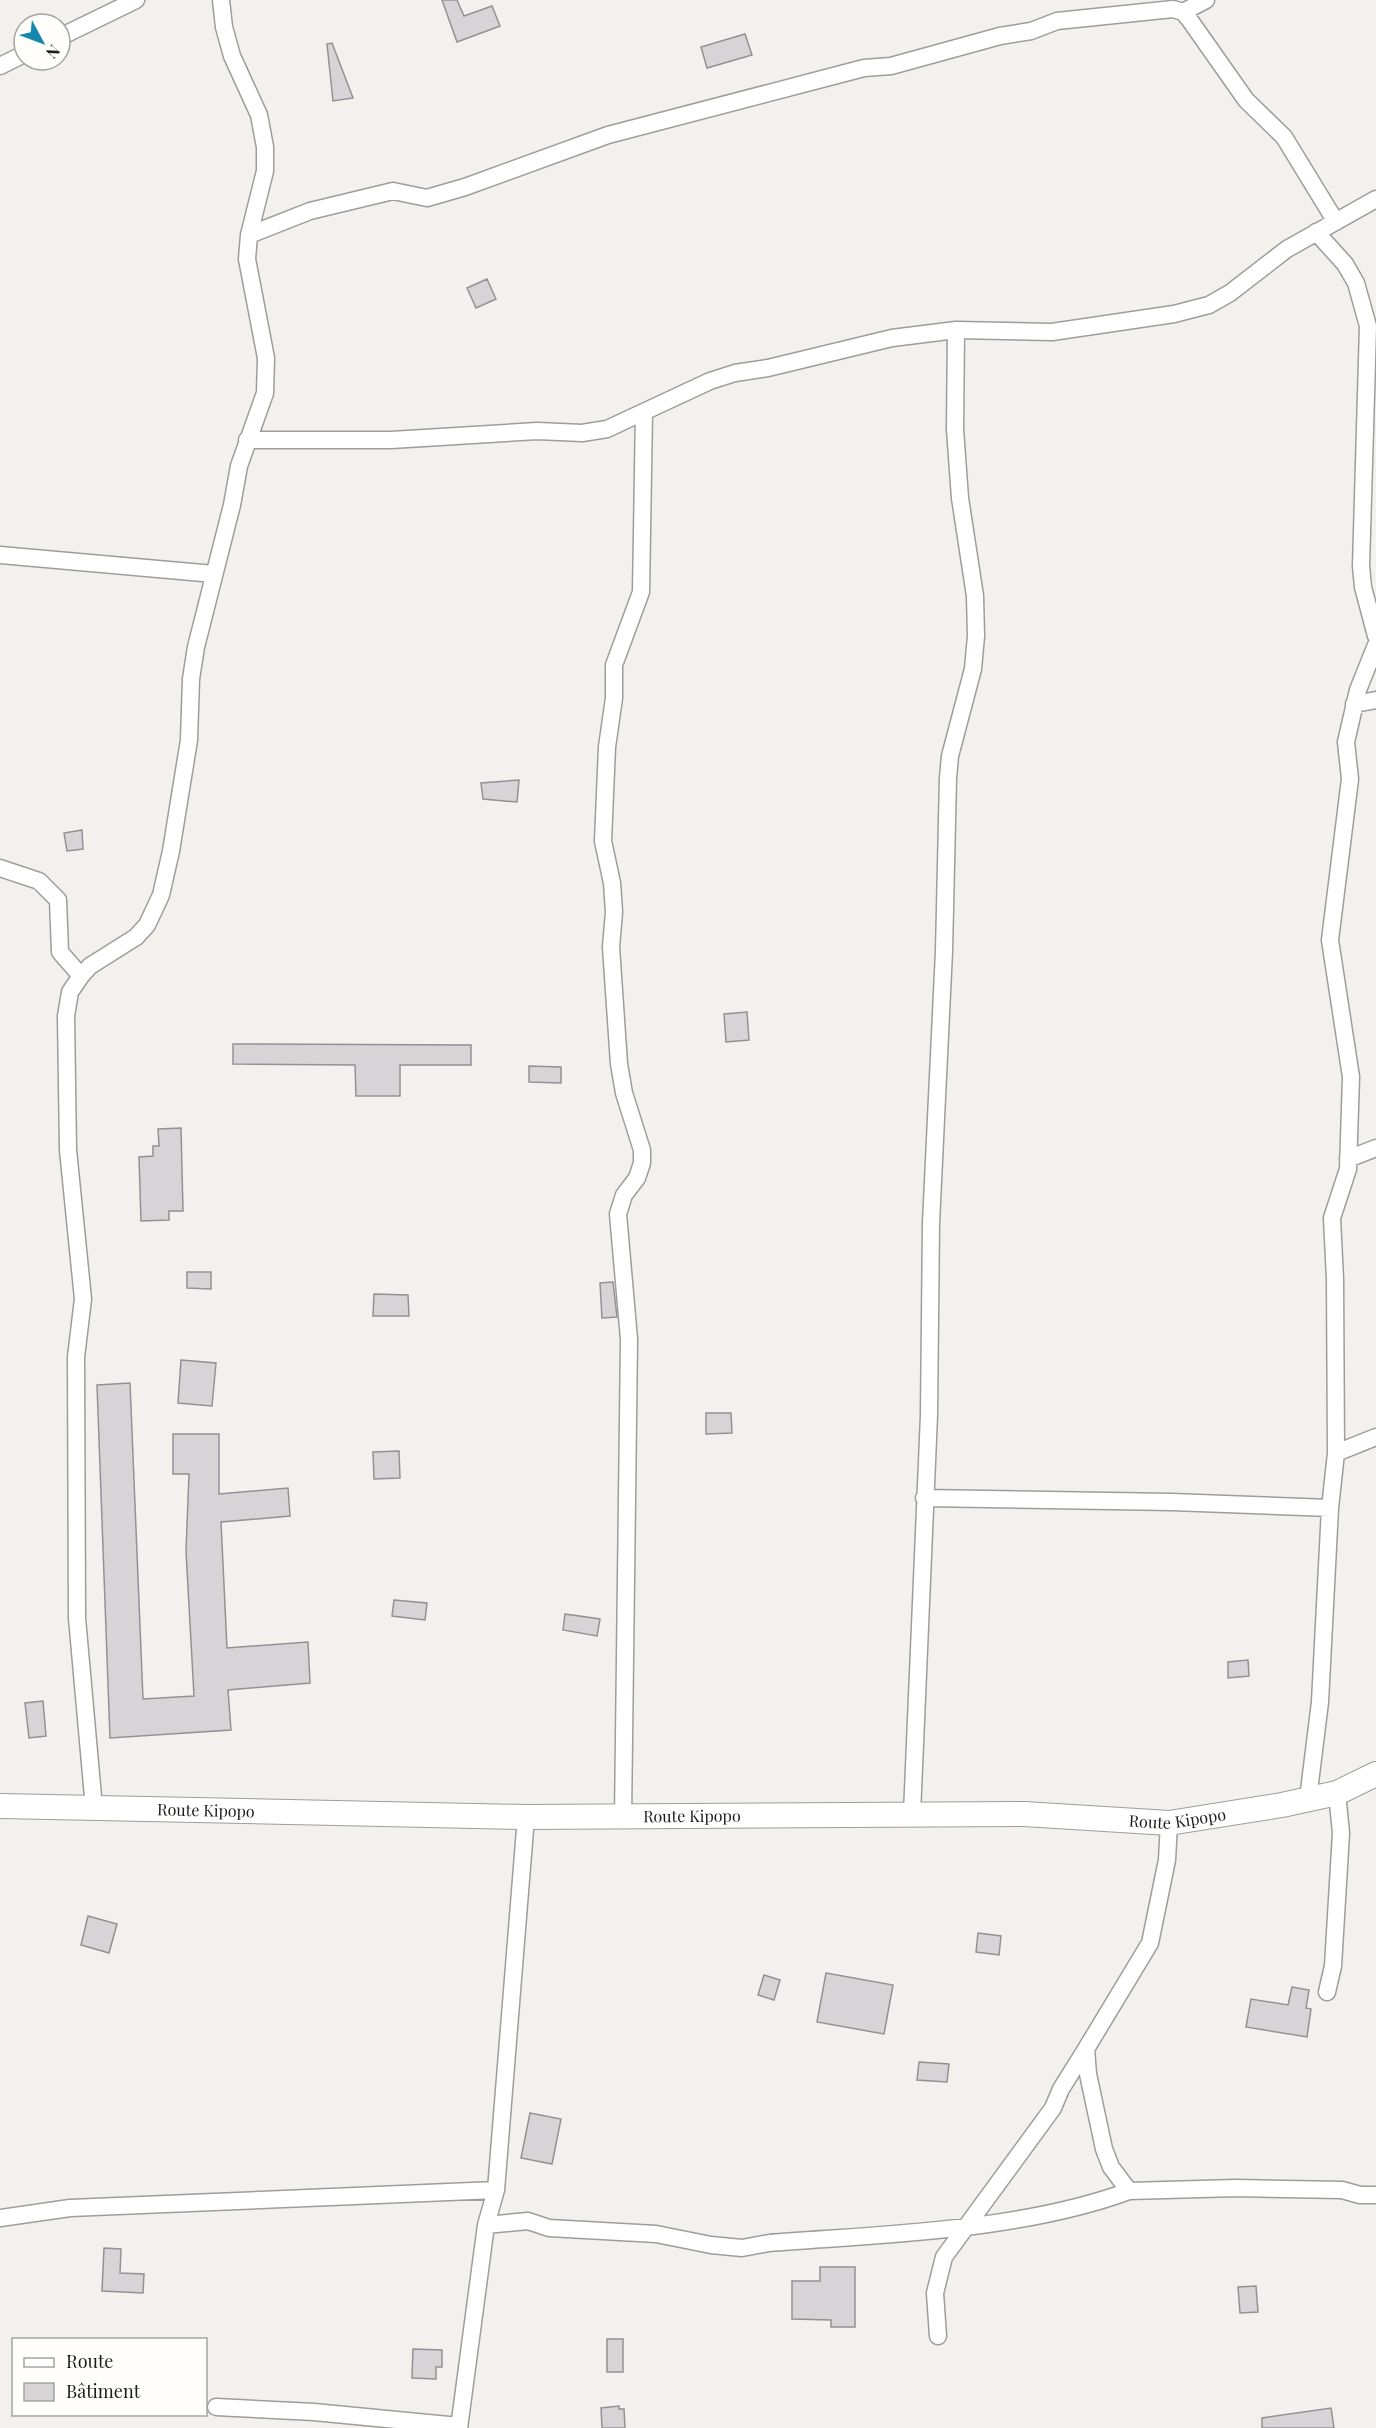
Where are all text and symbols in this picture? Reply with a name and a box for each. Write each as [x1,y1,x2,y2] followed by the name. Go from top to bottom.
[12,12,72,72] north arrow
[42,41,65,64] text: N
[157,1798,255,1821] street label: Route Kipopo
[1128,1803,1227,1833] street label: Route Kipopo
[643,1805,741,1826] street label: Route Kipopo
[12,2338,207,2416] legend
[66,2349,113,2373] text: Route
[66,2379,141,2403] text: Bâtiment

